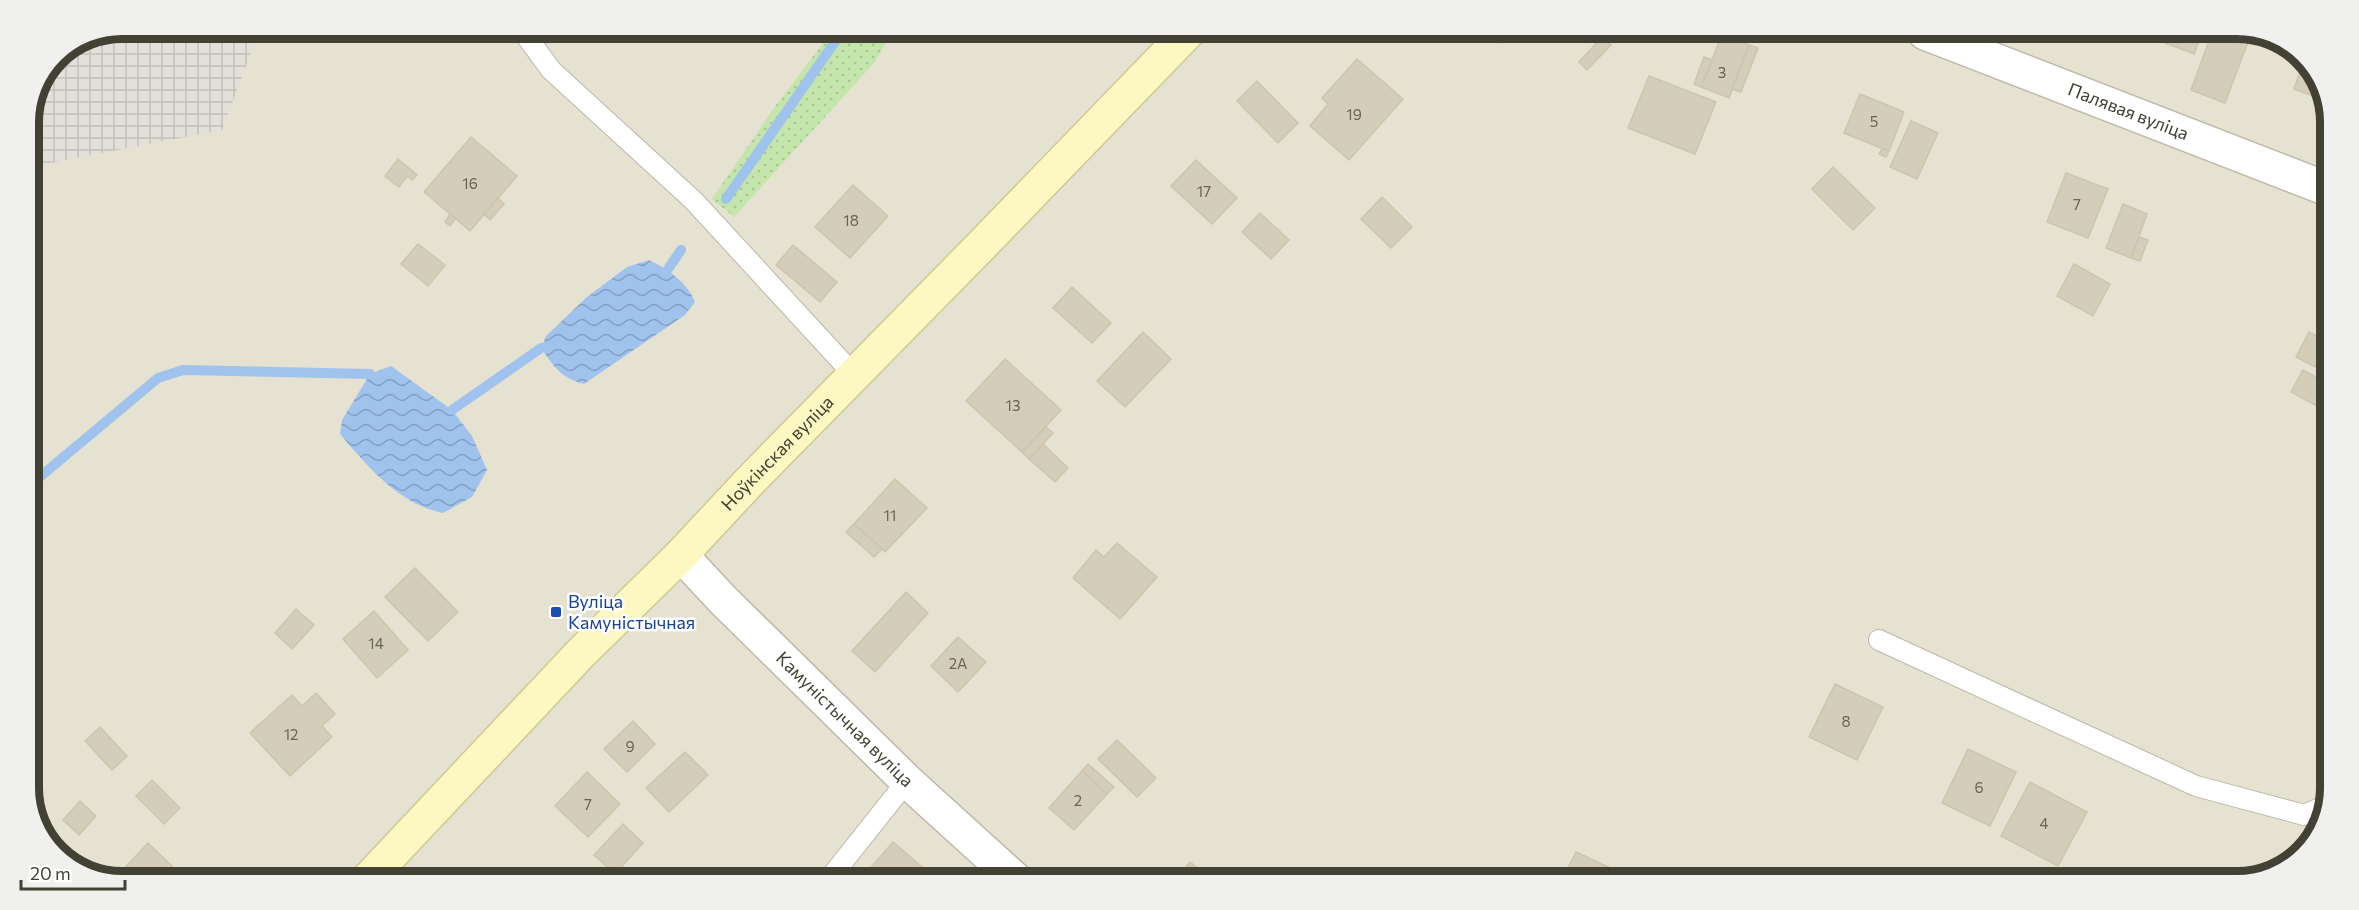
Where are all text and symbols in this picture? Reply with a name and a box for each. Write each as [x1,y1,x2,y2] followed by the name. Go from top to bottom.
[1718,63,1726,81] house number: 3
[2065,78,2192,144] street label: Палявая вуліца
[1346,105,1362,123] house number: 19
[1870,112,1878,130] house number: 5
[462,174,478,192] house number: 16
[1197,182,1211,200] house number: 17
[2073,195,2081,213] house number: 7
[843,211,859,229] house number: 18
[716,391,838,515] street label: Ноўкінская вуліца
[1006,396,1020,414] house number: 13
[884,506,896,524] house number: 11
[568,590,695,633] place label: Вуліца Камуністычная
[549,605,563,619] marker: Вуліца Камуністычная
[368,634,384,652] house number: 14
[772,646,919,791] street label: Камуністычная вуліца
[949,654,967,672] house number: 2А
[1841,712,1851,730] house number: 8
[284,725,298,743] house number: 12
[625,737,635,755] house number: 9
[1974,778,1984,796] house number: 6
[1074,791,1082,809] house number: 2
[584,795,592,813] house number: 7
[2040,814,2049,832] house number: 4
[21,853,124,891] scale bar
[30,862,71,884] text: 20 m

